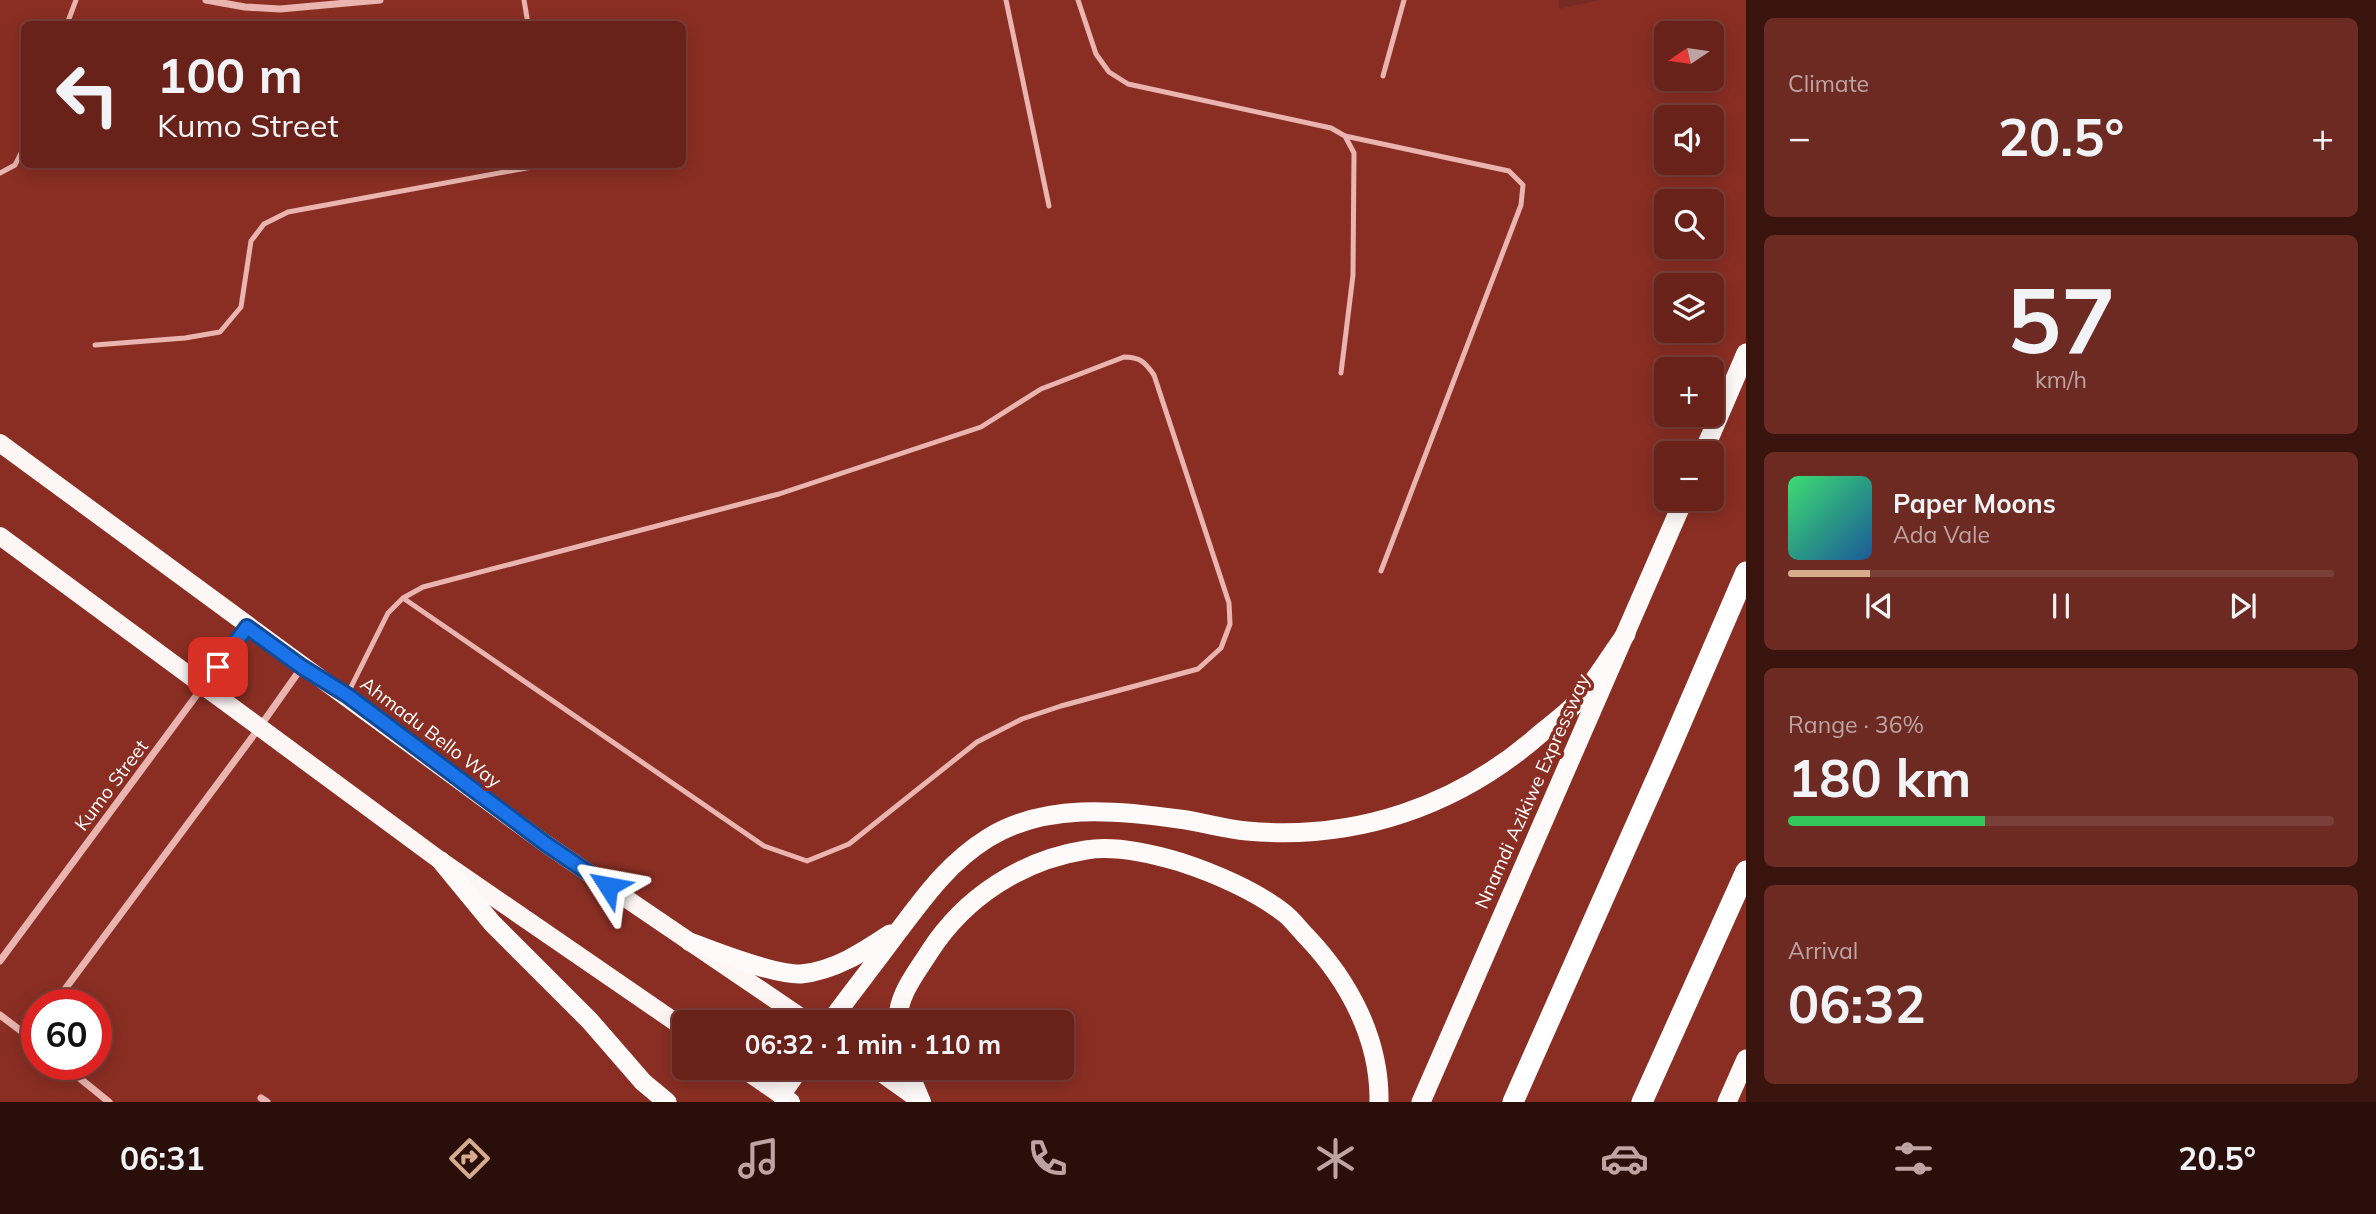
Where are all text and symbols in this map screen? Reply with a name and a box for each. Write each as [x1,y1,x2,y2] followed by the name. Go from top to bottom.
[1654,21,1724,91] north arrow
[1654,21,1724,511] map controls
[157,44,303,105] text: 100 m
[42,49,133,140] icon: left
[1788,69,1869,98] text: Climate
[1998,104,2124,169] text: 20.5°
[157,105,339,145] text: Kumo Street
[1654,105,1724,175] button: sound
[1788,113,1811,161] text: −
[2311,113,2334,161] text: +
[1654,189,1724,259] button: search
[2006,262,2116,376] text: 57
[1654,273,1724,343] button: layers
[1654,357,1724,427] button: +
[2035,365,2087,394] text: km/h
[1654,441,1724,511] button: −
[1893,487,2056,520] text: Paper Moons
[1893,520,1990,549] text: Ada Vale
[1860,587,1898,625] icon: previous
[2042,587,2080,625] icon: pause
[2224,587,2262,625] icon: next
[188,637,248,697] pin
[199,648,237,686] icon: arrive
[1469,670,1595,912] street label: Nnamdi Azikiwe Expressway
[356,671,506,793] street label: Ahmadu Bello Way
[1788,710,1924,739] text: Range · 36%
[69,734,153,835] street label: Kumo Street
[1788,745,1971,810] text: 180 km
[571,849,645,923] position arrow
[1788,936,1858,965] text: Arrival
[1788,971,1926,1036] text: 06:32
[21,989,112,1080] speed limit sign: 60
[745,1028,1001,1061] text: 06:32 · 1 min · 110 m
[445,1134,494,1183] icon: directions
[734,1134,783,1183] icon: music
[1023,1134,1072,1183] icon: phone
[1311,1134,1360,1183] icon: climate
[1600,1134,1649,1183] icon: car
[1889,1134,1938,1183] icon: filters
[120,1138,205,1178] text: 06:31
[2178,1138,2256,1178] text: 20.5°

